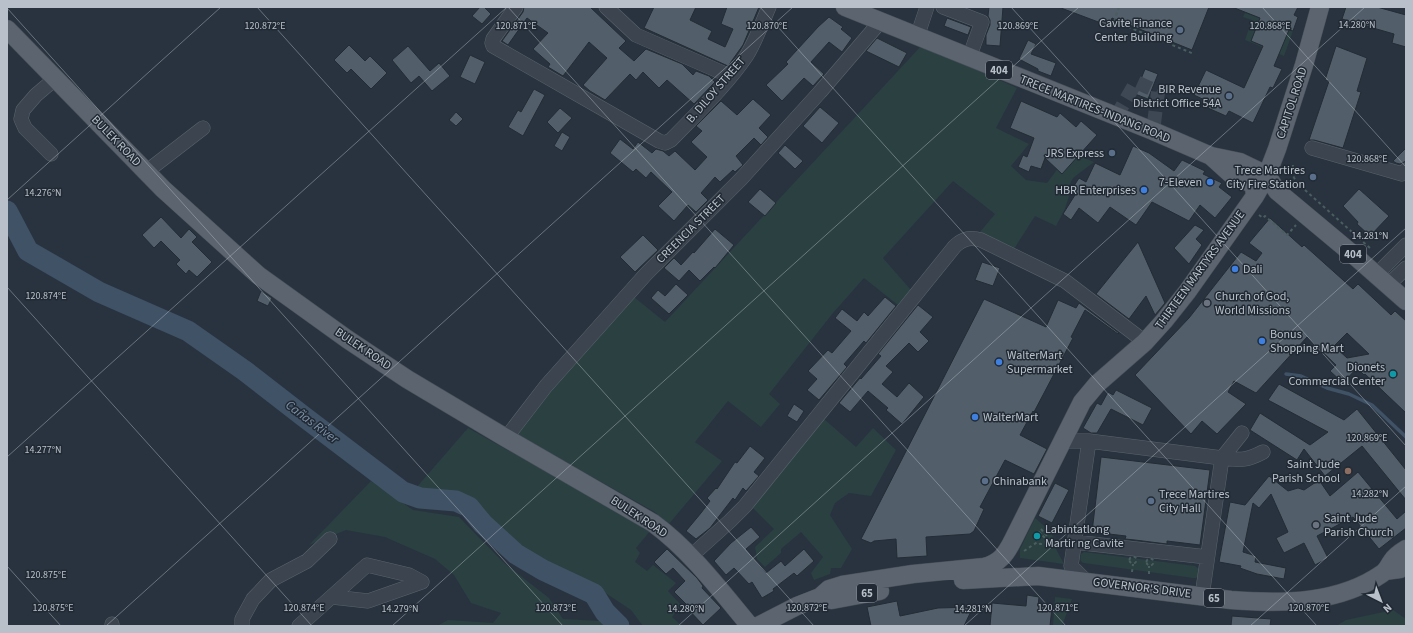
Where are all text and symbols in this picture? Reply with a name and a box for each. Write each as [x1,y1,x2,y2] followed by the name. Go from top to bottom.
[1094,15,1172,46] place label: Cavite Finance Center Building
[1338,18,1376,32] text: 14.280°N
[245,19,285,33] text: 120.872°E
[496,19,536,33] text: 120.871°E
[747,19,787,33] text: 120.870°E
[998,19,1038,33] text: 120.869°E
[1250,19,1290,33] text: 120.868°E
[1175,25,1185,35] marker: Cavite Finance Center Building
[682,53,750,127] street label: B. DILOY STREET
[986,61,1012,79] road number: 404
[1272,65,1312,141] street label: CAPITOL ROAD
[1017,71,1173,147] street label: TRECE MARTIRES-INDANG ROAD
[1133,81,1221,112] place label: BIR Revenue District Office 54A
[1224,91,1234,101] marker: BIR Revenue District Office 54A
[87,112,145,170] street label: BULEK ROAD
[1045,145,1104,162] place label: JRS Express
[1107,148,1117,158] marker: JRS Express
[1347,152,1387,166] text: 120.868°E
[1226,162,1305,193] place label: Trece Martires City Fire Station
[1308,172,1318,182] marker: Trece Martires City Fire Station
[1159,174,1202,191] place label: 7-Eleven
[1205,177,1215,187] marker: 7-Eleven
[1055,182,1136,199] place label: HBR Enterprises
[1139,185,1149,195] marker: HBR Enterprises
[24,186,62,200] text: 14.276°N
[653,190,730,267] street label: CREENCIA STREET
[1151,207,1249,333] street label: THIRTEEN MARTYRS AVENUE
[1351,229,1389,243] text: 14.281°N
[1340,245,1366,263] road number: 404
[1243,261,1262,278] place label: Dali
[1230,264,1240,274] marker: Dali
[1215,288,1290,319] place label: Church of God, World Missions
[26,289,66,303] text: 120.874°E
[1202,298,1212,308] marker: Church of God, World Missions
[331,324,395,374] street label: BULEK ROAD
[1270,326,1344,357] place label: Bonus Shopping Mart
[1257,336,1267,346] marker: Bonus Shopping Mart
[1007,347,1072,378] place label: WalterMart Supermarket
[994,357,1004,367] marker: WalterMart Supermarket
[1288,359,1386,390] place label: Dionets Commercial Center
[1388,369,1398,379] marker: Dionets Commercial Center
[282,396,343,448] water label: Cañas River
[983,409,1038,426] place label: WalterMart
[970,412,980,422] marker: WalterMart
[1347,431,1387,445] text: 120.869°E
[24,443,62,457] text: 14.277°N
[1272,456,1340,487] place label: Saint Jude Parish School
[1343,466,1353,476] marker: Saint Jude Parish School
[993,473,1047,490] place label: Chinabank
[980,476,990,486] marker: Chinabank
[1159,486,1229,517] place label: Trece Martires City Hall
[1351,487,1389,501] text: 14.282°N
[607,492,671,542] street label: BULEK ROAD
[1146,496,1156,506] marker: Trece Martires City Hall
[1324,510,1393,541] place label: Saint Jude Parish Church
[1311,520,1321,530] marker: Saint Jude Parish Church
[1045,521,1124,552] place label: Labintatlong Martir ng Cavite
[1032,531,1042,541] marker: Labintatlong Martir ng Cavite
[26,568,66,582] text: 120.875°E
[1092,574,1192,602] street label: GOVERNOR'S DRIVE
[1361,581,1401,621] north arrow
[857,584,877,602] road number: 65
[1204,589,1224,607] road number: 65
[1380,600,1395,616] text: N
[33,601,73,615] text: 120.875°E
[284,601,324,615] text: 120.874°E
[536,601,576,615] text: 120.873°E
[787,601,827,615] text: 120.872°E
[1038,601,1078,615] text: 120.871°E
[1289,601,1329,615] text: 120.870°E
[381,602,419,616] text: 14.279°N
[667,602,705,616] text: 14.280°N
[954,602,992,616] text: 14.281°N

